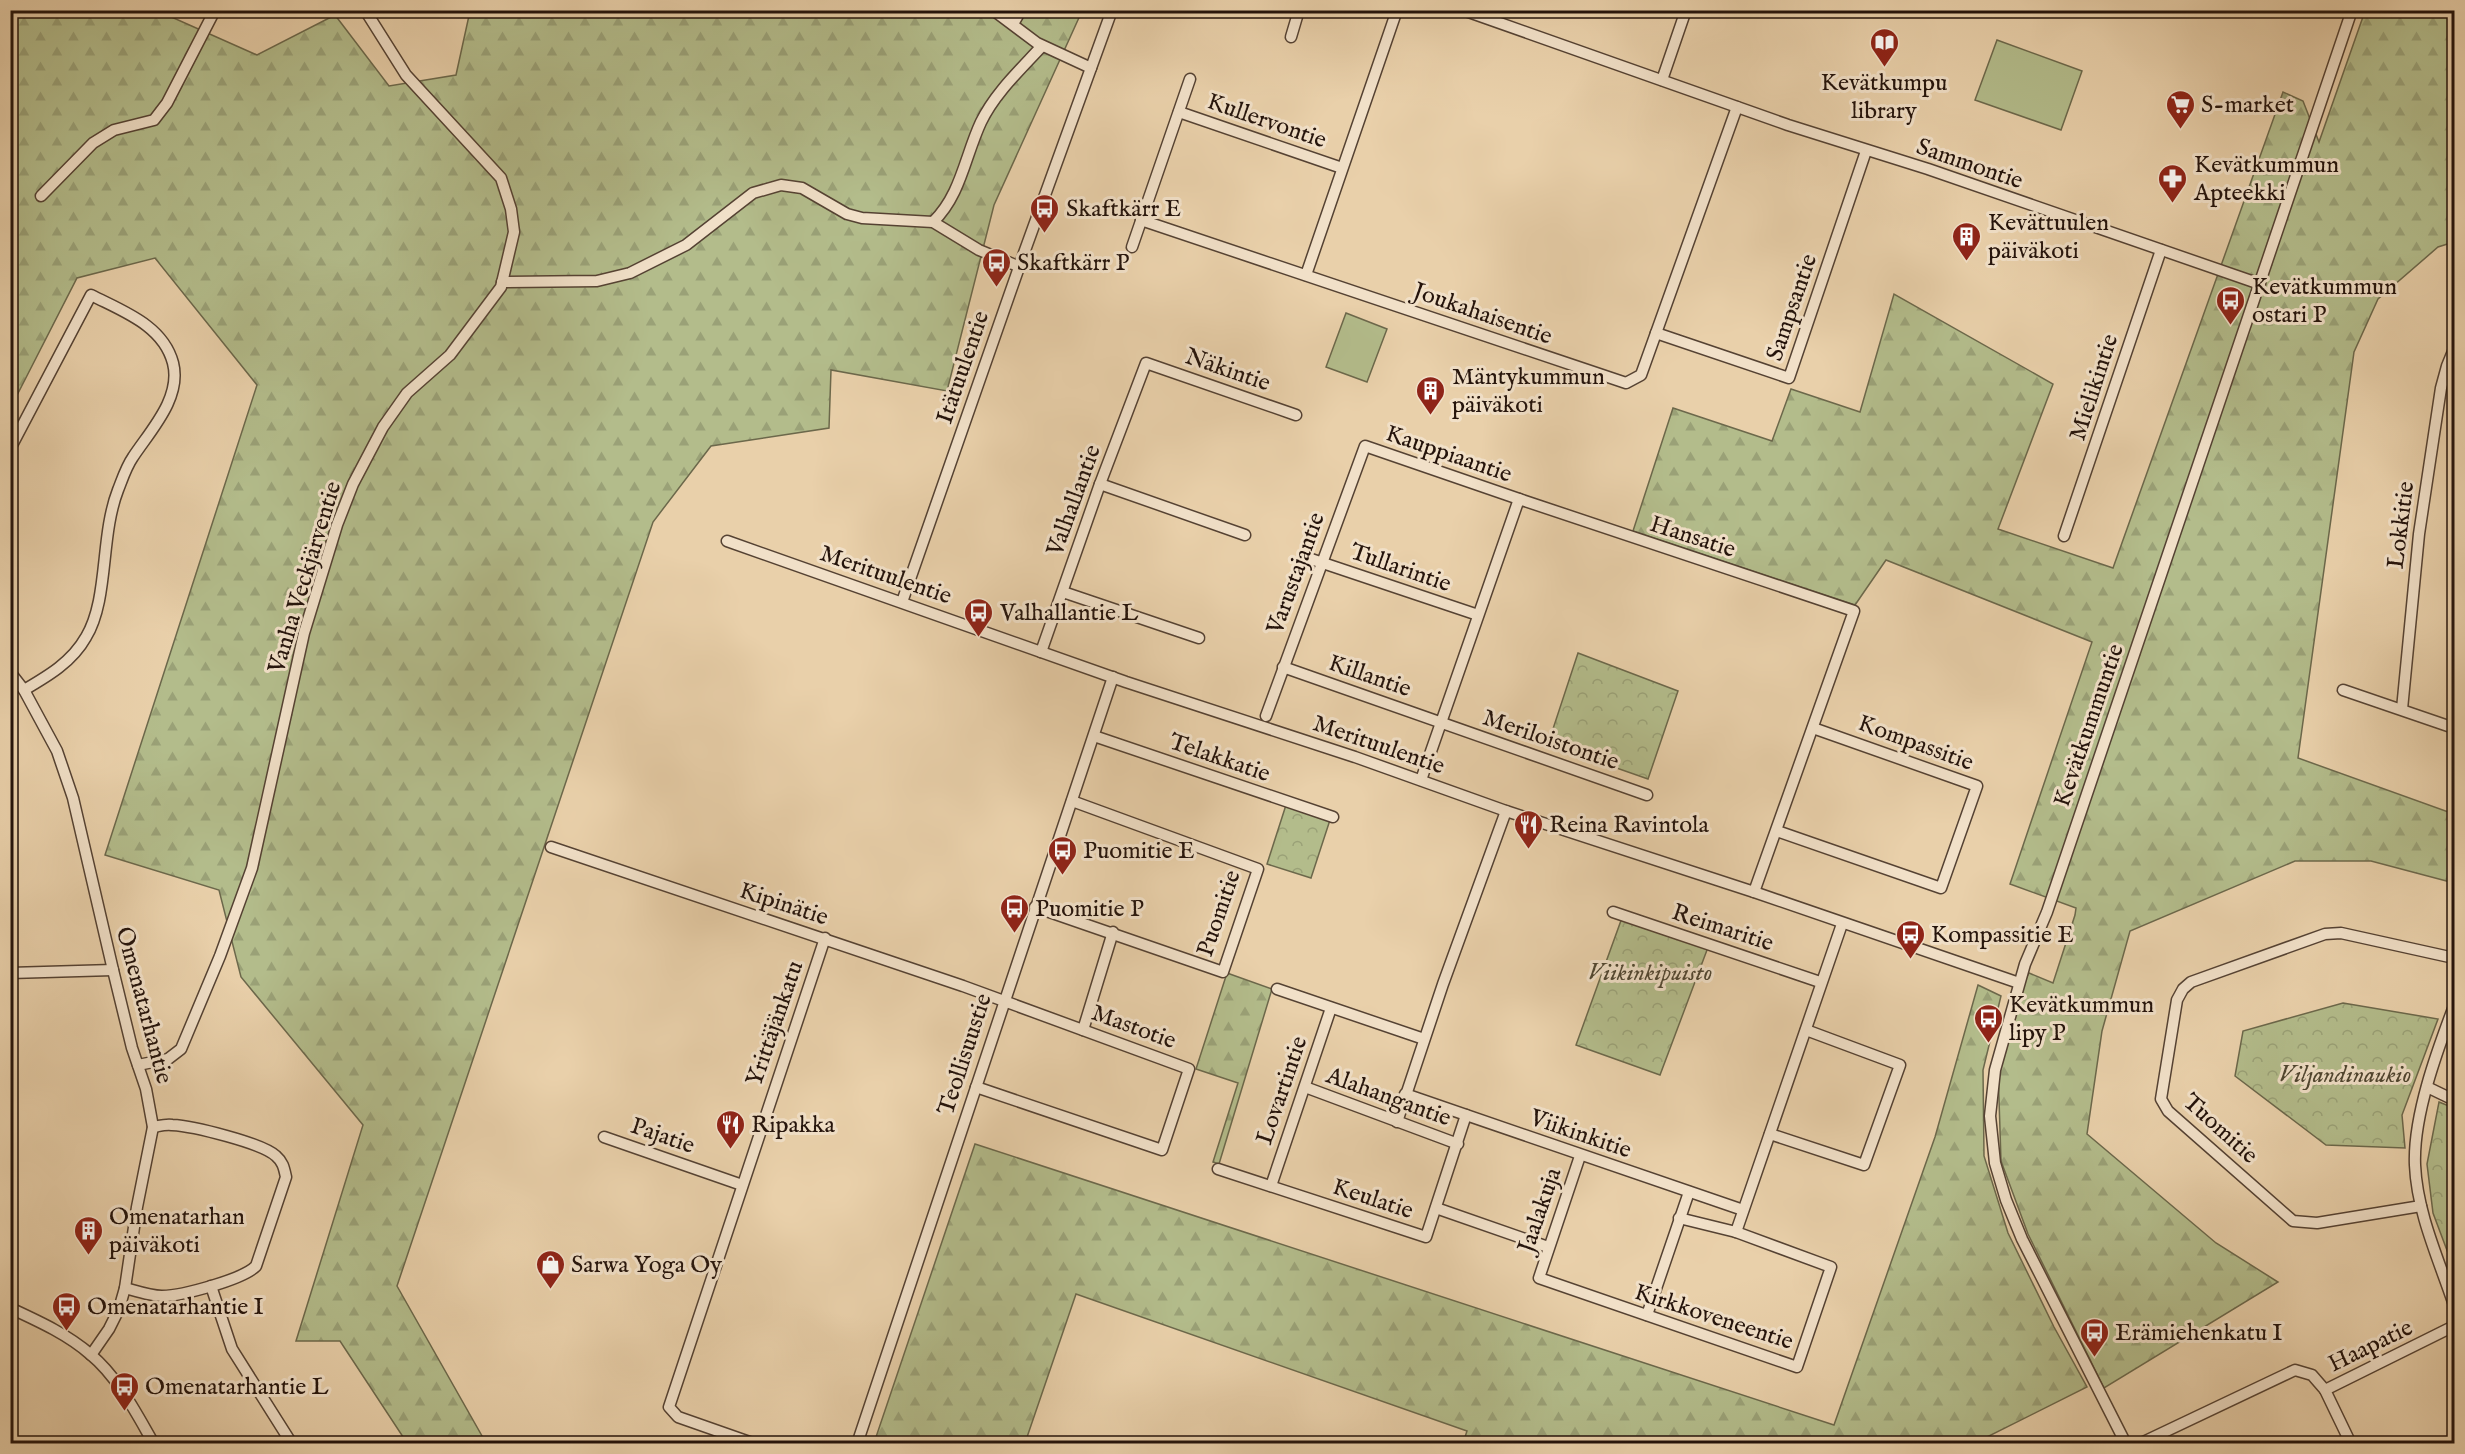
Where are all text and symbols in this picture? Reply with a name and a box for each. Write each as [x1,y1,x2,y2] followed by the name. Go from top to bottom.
[1868,26,1900,68] library icon: Kevätkumpu library
[1821,68,1947,127] place label: Kevätkumpu library
[1203,87,1330,156] street label: Kullervontie
[2164,88,2196,130] supermarket icon: S-market
[2201,90,2294,121] place label: S-market
[1912,132,2027,197] street label: Sammontie
[2193,150,2339,209] place label: Kevätkummun Apteekki
[2157,162,2189,204] pharmacy icon: Kevätkummun Apteekki
[1029,192,1061,234] bus stop icon: Skaftkärr E
[1066,194,1181,225] place label: Skaftkärr E
[1988,208,2109,267] place label: Kevättuulen päiväkoti
[1951,220,1983,262] building icon: Kevättuulen päiväkoti
[980,246,1012,288] bus stop icon: Skaftkärr P
[1017,248,1130,279] place label: Skaftkärr P
[1760,250,1825,365] street label: Sampsantie
[2252,272,2397,331] place label: Kevätkummun ostari P
[1406,275,1556,353] street label: Joukahaisentie
[2215,284,2247,326] bus stop icon: Kevätkummun ostari P
[930,307,997,428] street label: Itätuulentie
[2063,330,2126,445] street label: Mielikintie
[1181,341,1274,399] street label: Näkintie
[1452,362,1605,421] place label: Mäntykummun päiväkoti
[1415,374,1447,416] building icon: Mäntykummun päiväkoti
[1381,418,1516,490] street label: Kauppiaantie
[1040,441,1109,561] street label: Valhallantie
[261,478,349,678] street label: Vanha Veckjärventie
[2381,480,2422,571] street label: Lokkitie
[1260,508,1333,640] street label: Varustajantie
[1646,509,1739,566] street label: Hansatie
[1346,537,1455,600] street label: Tullarintie
[815,538,956,612] street label: Merituulentie
[963,596,995,638] bus stop icon: Valhallantie L
[999,598,1139,629] place label: Valhallantie L
[2047,640,2132,811] street label: Kevätkummuntie
[1324,648,1415,705] street label: Killantie
[1478,703,1623,778] street label: Meriloistontie
[1308,708,1449,782] street label: Merituulentie
[1853,708,1978,779] street label: Kompassitie
[1165,727,1274,790] street label: Telakkatie
[1512,808,1544,850] restaurant icon: Reina Ravintola
[1549,810,1710,841] place label: Reina Ravintola
[1046,834,1078,876] bus stop icon: Puomitie E
[1083,836,1195,867] place label: Puomitie E
[1190,866,1249,961] street label: Puomitie
[735,876,832,933] street label: Kipinätie
[998,892,1030,934] bus stop icon: Puomitie P
[1035,894,1144,925] place label: Puomitie P
[1668,897,1777,959] street label: Reimaritie
[1894,918,1926,960] bus stop icon: Kompassitie E
[1931,920,2074,951] place label: Kompassitie E
[108,923,179,1087] street label: Omenatarhantie
[740,957,811,1090] street label: Yrittäjänkatu
[1588,958,1712,989] park label: Viikinkipuisto
[931,990,1000,1119] street label: Teollisuustie
[2009,990,2154,1049] place label: Kevätkummun lipy P
[1087,998,1180,1057] street label: Mastotie
[1972,1002,2004,1044] bus stop icon: Kevätkummun lipy P
[1249,1032,1315,1149] street label: Lovartintie
[1321,1060,1455,1134] street label: Alahangantie
[2279,1060,2411,1091] park label: Viljandinaukio
[2176,1087,2264,1171] street label: Tuomitie
[1525,1102,1635,1166] street label: Viikinkitie
[714,1108,746,1150] restaurant icon: Ripakka
[751,1110,836,1141] place label: Ripakka
[626,1111,699,1162] street label: Pajatie
[1510,1163,1570,1260] street label: Jaalakuja
[1328,1172,1417,1227] street label: Keulatie
[109,1202,245,1261] place label: Omenatarhan päiväkoti
[72,1214,104,1256] building icon: Omenatarhan päiväkoti
[534,1248,566,1290] shop icon: Sarwa Yoga Oy
[571,1250,722,1281] place label: Sarwa Yoga Oy
[1630,1277,1797,1358] street label: Kirkkoveneentie
[50,1290,82,1332] bus stop icon: Omenatarhantie I
[87,1292,264,1323] place label: Omenatarhantie I
[2323,1313,2418,1380] street label: Haapatie
[2078,1316,2110,1358] bus stop icon: Erämiehenkatu I
[2115,1318,2283,1349] place label: Erämiehenkatu I
[108,1370,140,1412] bus stop icon: Omenatarhantie L
[145,1372,330,1403] place label: Omenatarhantie L

